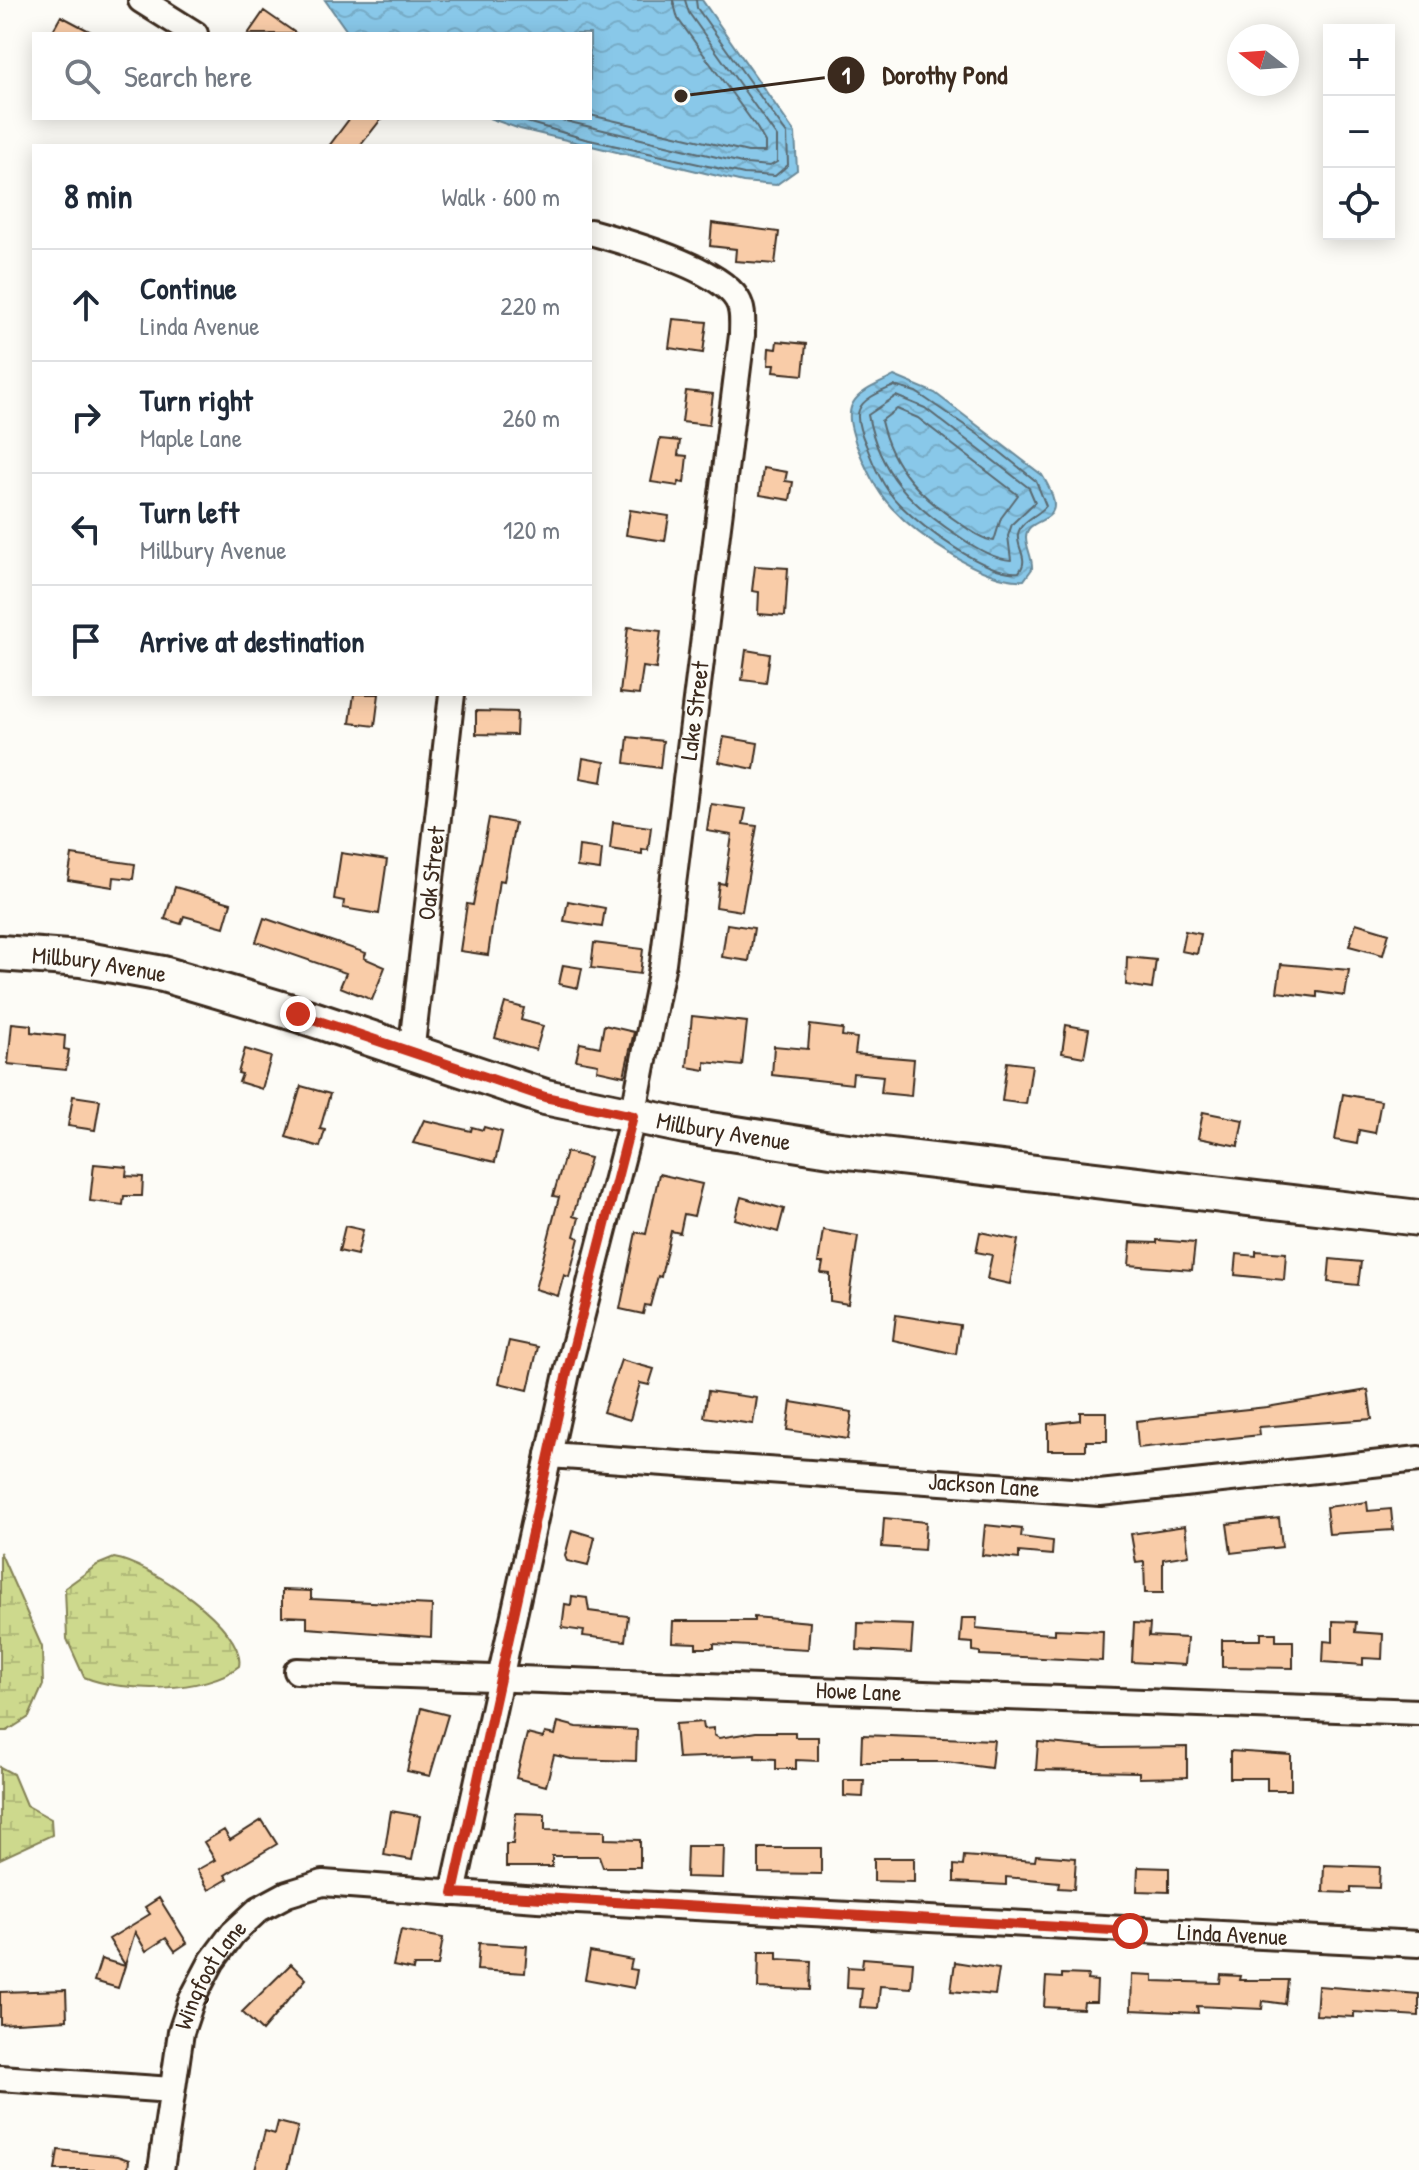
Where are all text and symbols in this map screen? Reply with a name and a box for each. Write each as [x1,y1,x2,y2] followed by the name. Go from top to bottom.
[1227,24,1299,96] north arrow
[1323,24,1395,240] map controls
[1323,24,1395,96] button: +
[32,32,592,120] search box
[826,50,1024,100] callout: Dorothy Pond
[60,54,104,98] icon: search
[124,56,252,96] text: Search here
[882,57,1008,93] text: Dorothy Pond
[842,59,851,91] text: 1
[1323,96,1395,168] button: −
[1323,168,1395,240] button: locate
[64,173,133,219] text: 8 min
[442,179,560,214] text: Walk · 600 m
[140,268,237,308] text: Continue
[64,283,108,327] icon: ahead
[500,288,560,323] text: 220 m
[140,308,260,343] text: Linda Avenue
[140,380,253,420] text: Turn right
[64,395,108,439] icon: right
[502,400,560,435] text: 260 m
[140,420,242,455] text: Maple Lane
[140,492,239,532] text: Turn left
[64,507,108,551] icon: left
[503,512,560,547] text: 120 m
[140,532,287,567] text: Millbury Avenue
[64,619,108,663] icon: arrive
[140,621,365,661] text: Arrive at destination
[672,658,716,762] street label: Lake Street
[409,824,452,922] street label: Oak Street
[31,938,170,989] street label: Millbury Avenue
[280,996,316,1032] route end
[654,1104,794,1157] street label: Millbury Avenue
[927,1464,1041,1504] street label: Jackson Lane
[815,1673,903,1708] street label: Howe Lane
[166,1911,253,2034] street label: Wingfoot Lane
[1112,1913,1148,1949] route start
[1177,1915,1289,1952] street label: Linda Avenue

